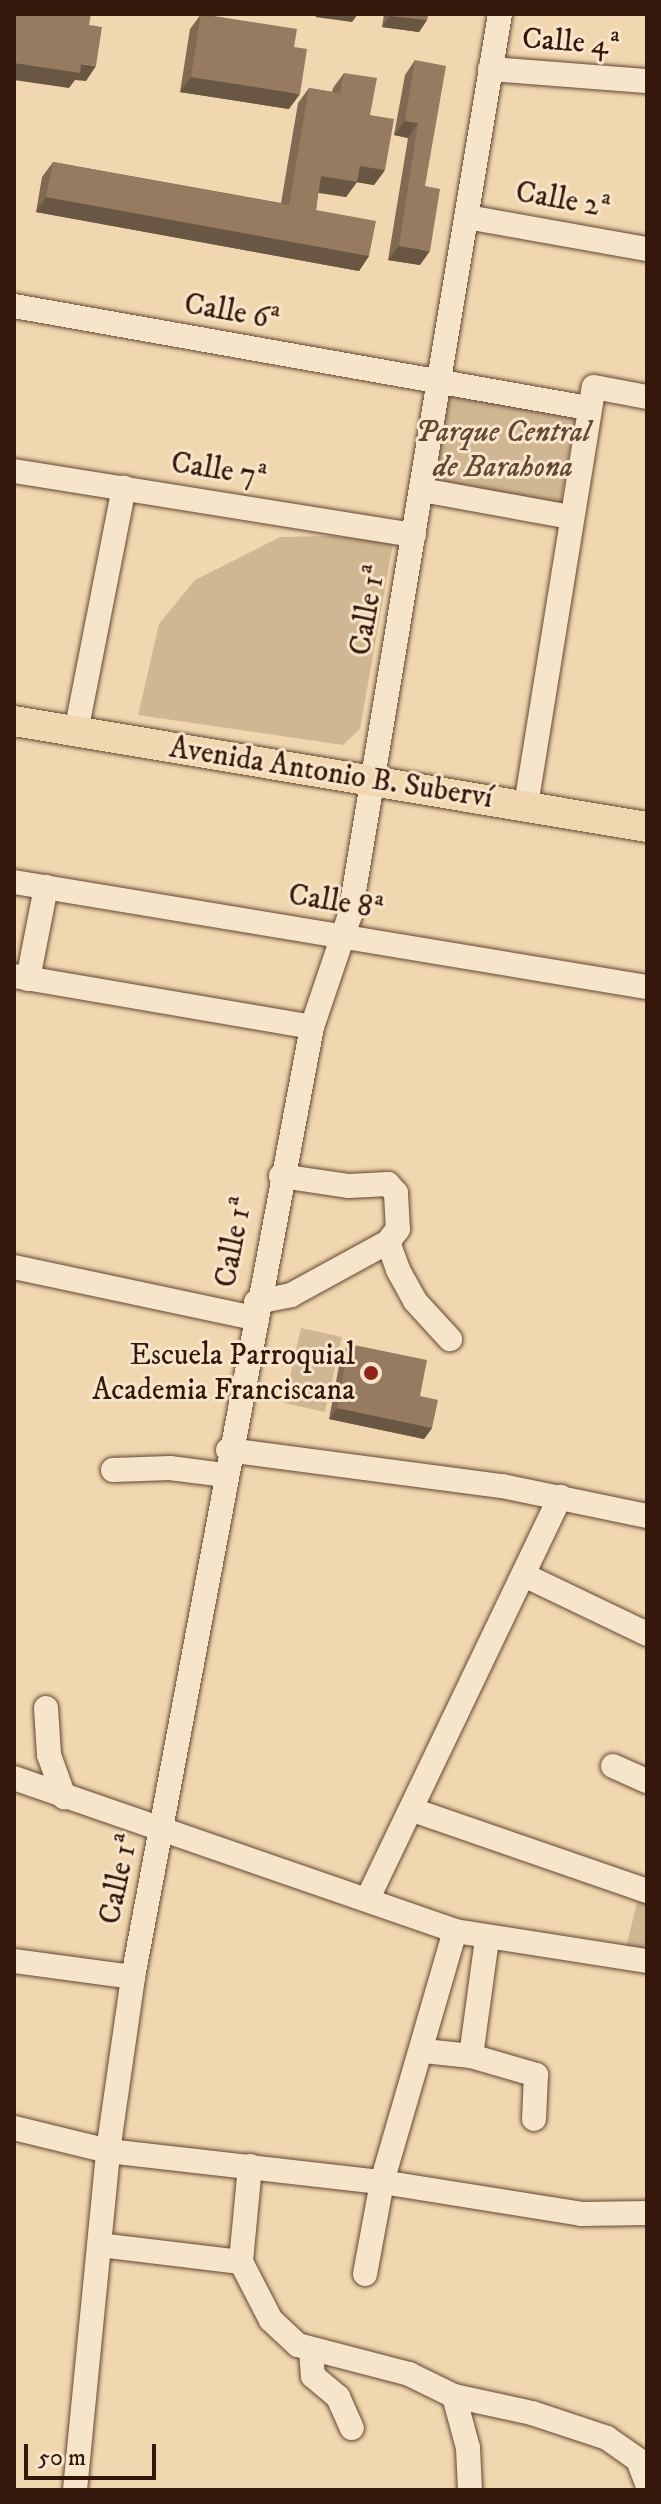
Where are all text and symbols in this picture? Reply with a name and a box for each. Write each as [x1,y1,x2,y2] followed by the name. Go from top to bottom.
[521,22,621,64] street label: Calle 4ª
[513,175,613,227] street label: Calle 2ª
[181,287,283,339] street label: Calle 6ª
[415,415,591,486] park label: Parque Central de Barahona
[168,446,270,496] street label: Calle 7ª
[343,562,395,658] street label: Calle 1ª
[167,731,495,817] street label: Avenida Antonio B. Suberví
[286,878,386,928] street label: Calle 8ª
[209,1193,261,1291] street label: Calle 1ª
[92,1338,355,1408] place label: Escuela Parroquial Academia Franciscana
[362,1364,380,1382] marker: Escuela Parroquial Academia Franciscana
[93,1830,147,1928] street label: Calle 1ª
[28,2428,160,2478] scale bar
[38,2443,86,2473] text: 50 m

